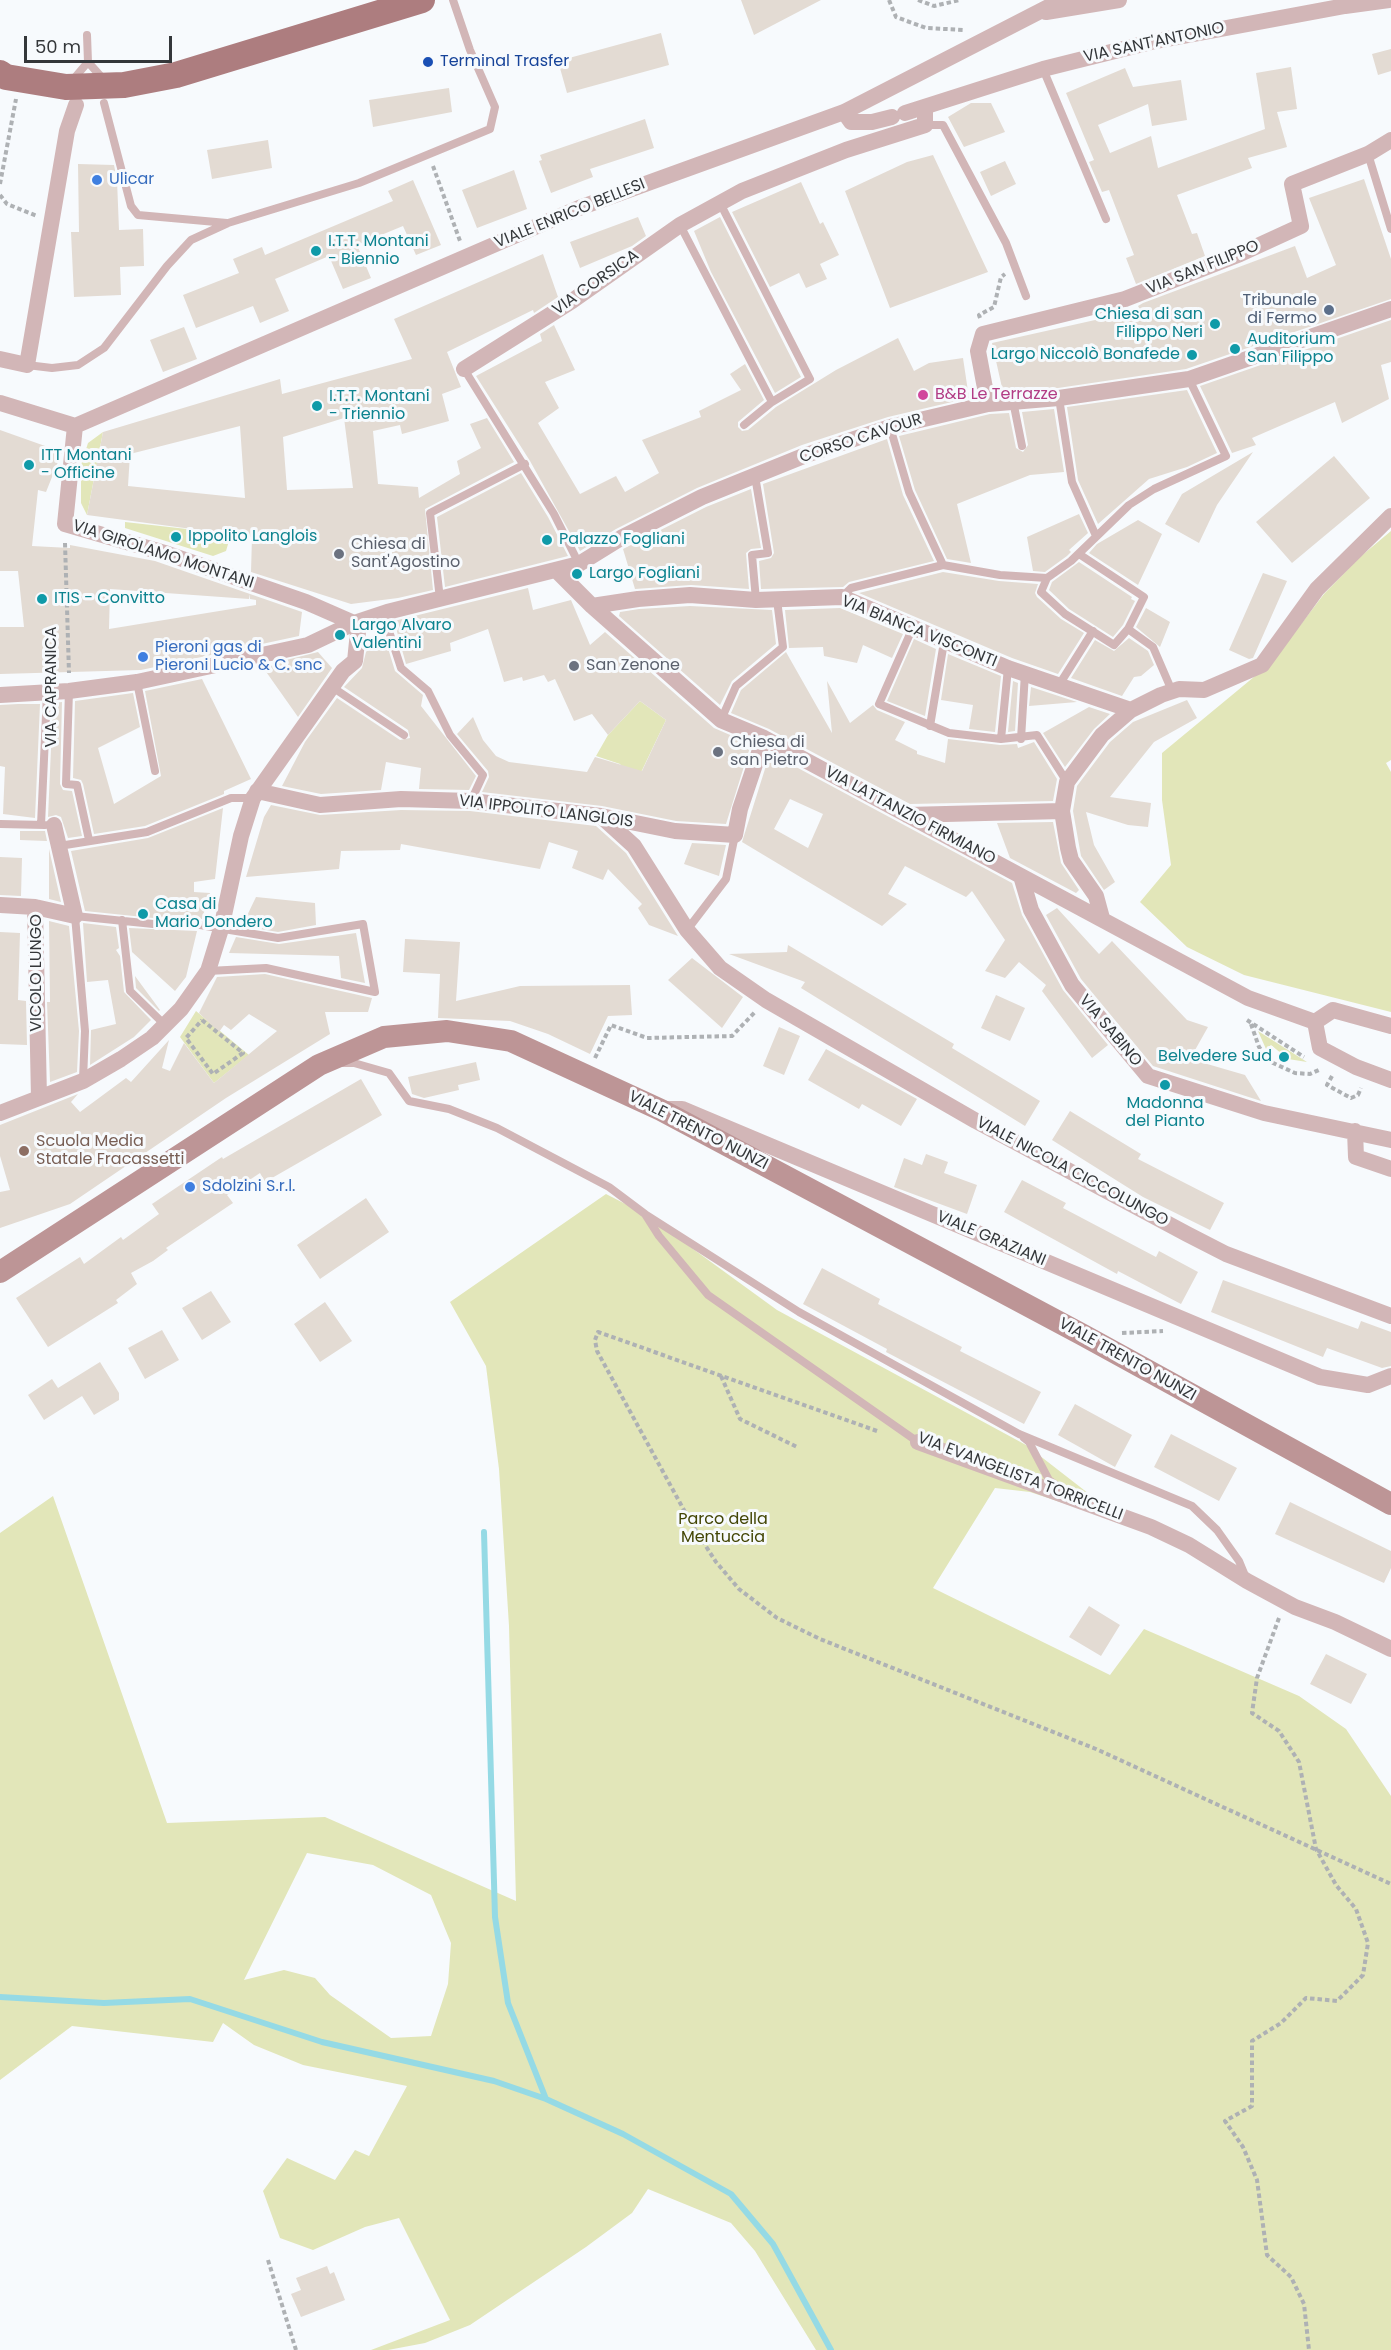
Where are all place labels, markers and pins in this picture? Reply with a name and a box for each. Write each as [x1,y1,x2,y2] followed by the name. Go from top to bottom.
[440,52,569,72] place label: Terminal Trasfer
[421,55,435,69] marker: Terminal Trasfer
[109,170,154,190] place label: Ulicar
[90,173,104,187] marker: Ulicar
[328,232,429,270] place label: I.T.T. Montani - Biennio
[309,244,323,258] marker: I.T.T. Montani - Biennio
[1242,291,1317,329] place label: Tribunale di Fermo
[1322,303,1336,317] marker: Tribunale di Fermo
[1095,305,1203,343] place label: Chiesa di san Filippo Neri
[1208,317,1222,331] marker: Chiesa di san Filippo Neri
[1247,330,1335,368] place label: Auditorium San Filippo
[1228,342,1242,356] marker: Auditorium San Filippo
[991,345,1180,365] place label: Largo Niccolò Bonafede
[1185,348,1199,362] marker: Largo Niccolò Bonafede
[935,385,1058,405] place label: B&B Le Terrazze
[329,387,430,425] place label: I.T.T. Montani - Triennio
[916,388,930,402] marker: B&B Le Terrazze
[310,399,324,413] marker: I.T.T. Montani - Triennio
[41,446,132,484] place label: ITT Montani - Officine
[22,458,36,472] marker: ITT Montani - Officine
[188,527,317,547] place label: Ippolito Langlois
[169,530,183,544] marker: Ippolito Langlois
[559,530,685,550] place label: Palazzo Fogliani
[540,533,554,547] marker: Palazzo Fogliani
[351,535,460,573] place label: Chiesa di Sant'Agostino
[332,547,346,561] marker: Chiesa di Sant'Agostino
[589,564,700,584] place label: Largo Fogliani
[570,567,584,581] marker: Largo Fogliani
[54,589,165,609] place label: ITIS - Convitto
[35,592,49,606] marker: ITIS - Convitto
[352,616,452,654] place label: Largo Alvaro Valentini
[333,628,347,642] marker: Largo Alvaro Valentini
[155,638,322,676] place label: Pieroni gas di Pieroni Lucio & C. snc
[136,650,150,664] marker: Pieroni gas di Pieroni Lucio & C. snc
[586,656,680,676] place label: San Zenone
[567,659,581,673] marker: San Zenone
[730,733,809,771] place label: Chiesa di san Pietro
[711,745,725,759] marker: Chiesa di san Pietro
[155,895,273,933] place label: Casa di Mario Dondero
[136,907,150,921] marker: Casa di Mario Dondero
[1158,1047,1272,1067] place label: Belvedere Sud
[1277,1050,1291,1064] marker: Belvedere Sud
[1158,1078,1172,1092] marker: Madonna del Pianto
[1125,1094,1205,1132] place label: Madonna del Pianto
[36,1132,184,1170] place label: Scuola Media Statale Fracassetti
[17,1144,31,1158] marker: Scuola Media Statale Fracassetti
[202,1177,295,1197] place label: Sdolzini S.r.l.
[183,1180,197,1194] marker: Sdolzini S.r.l.

